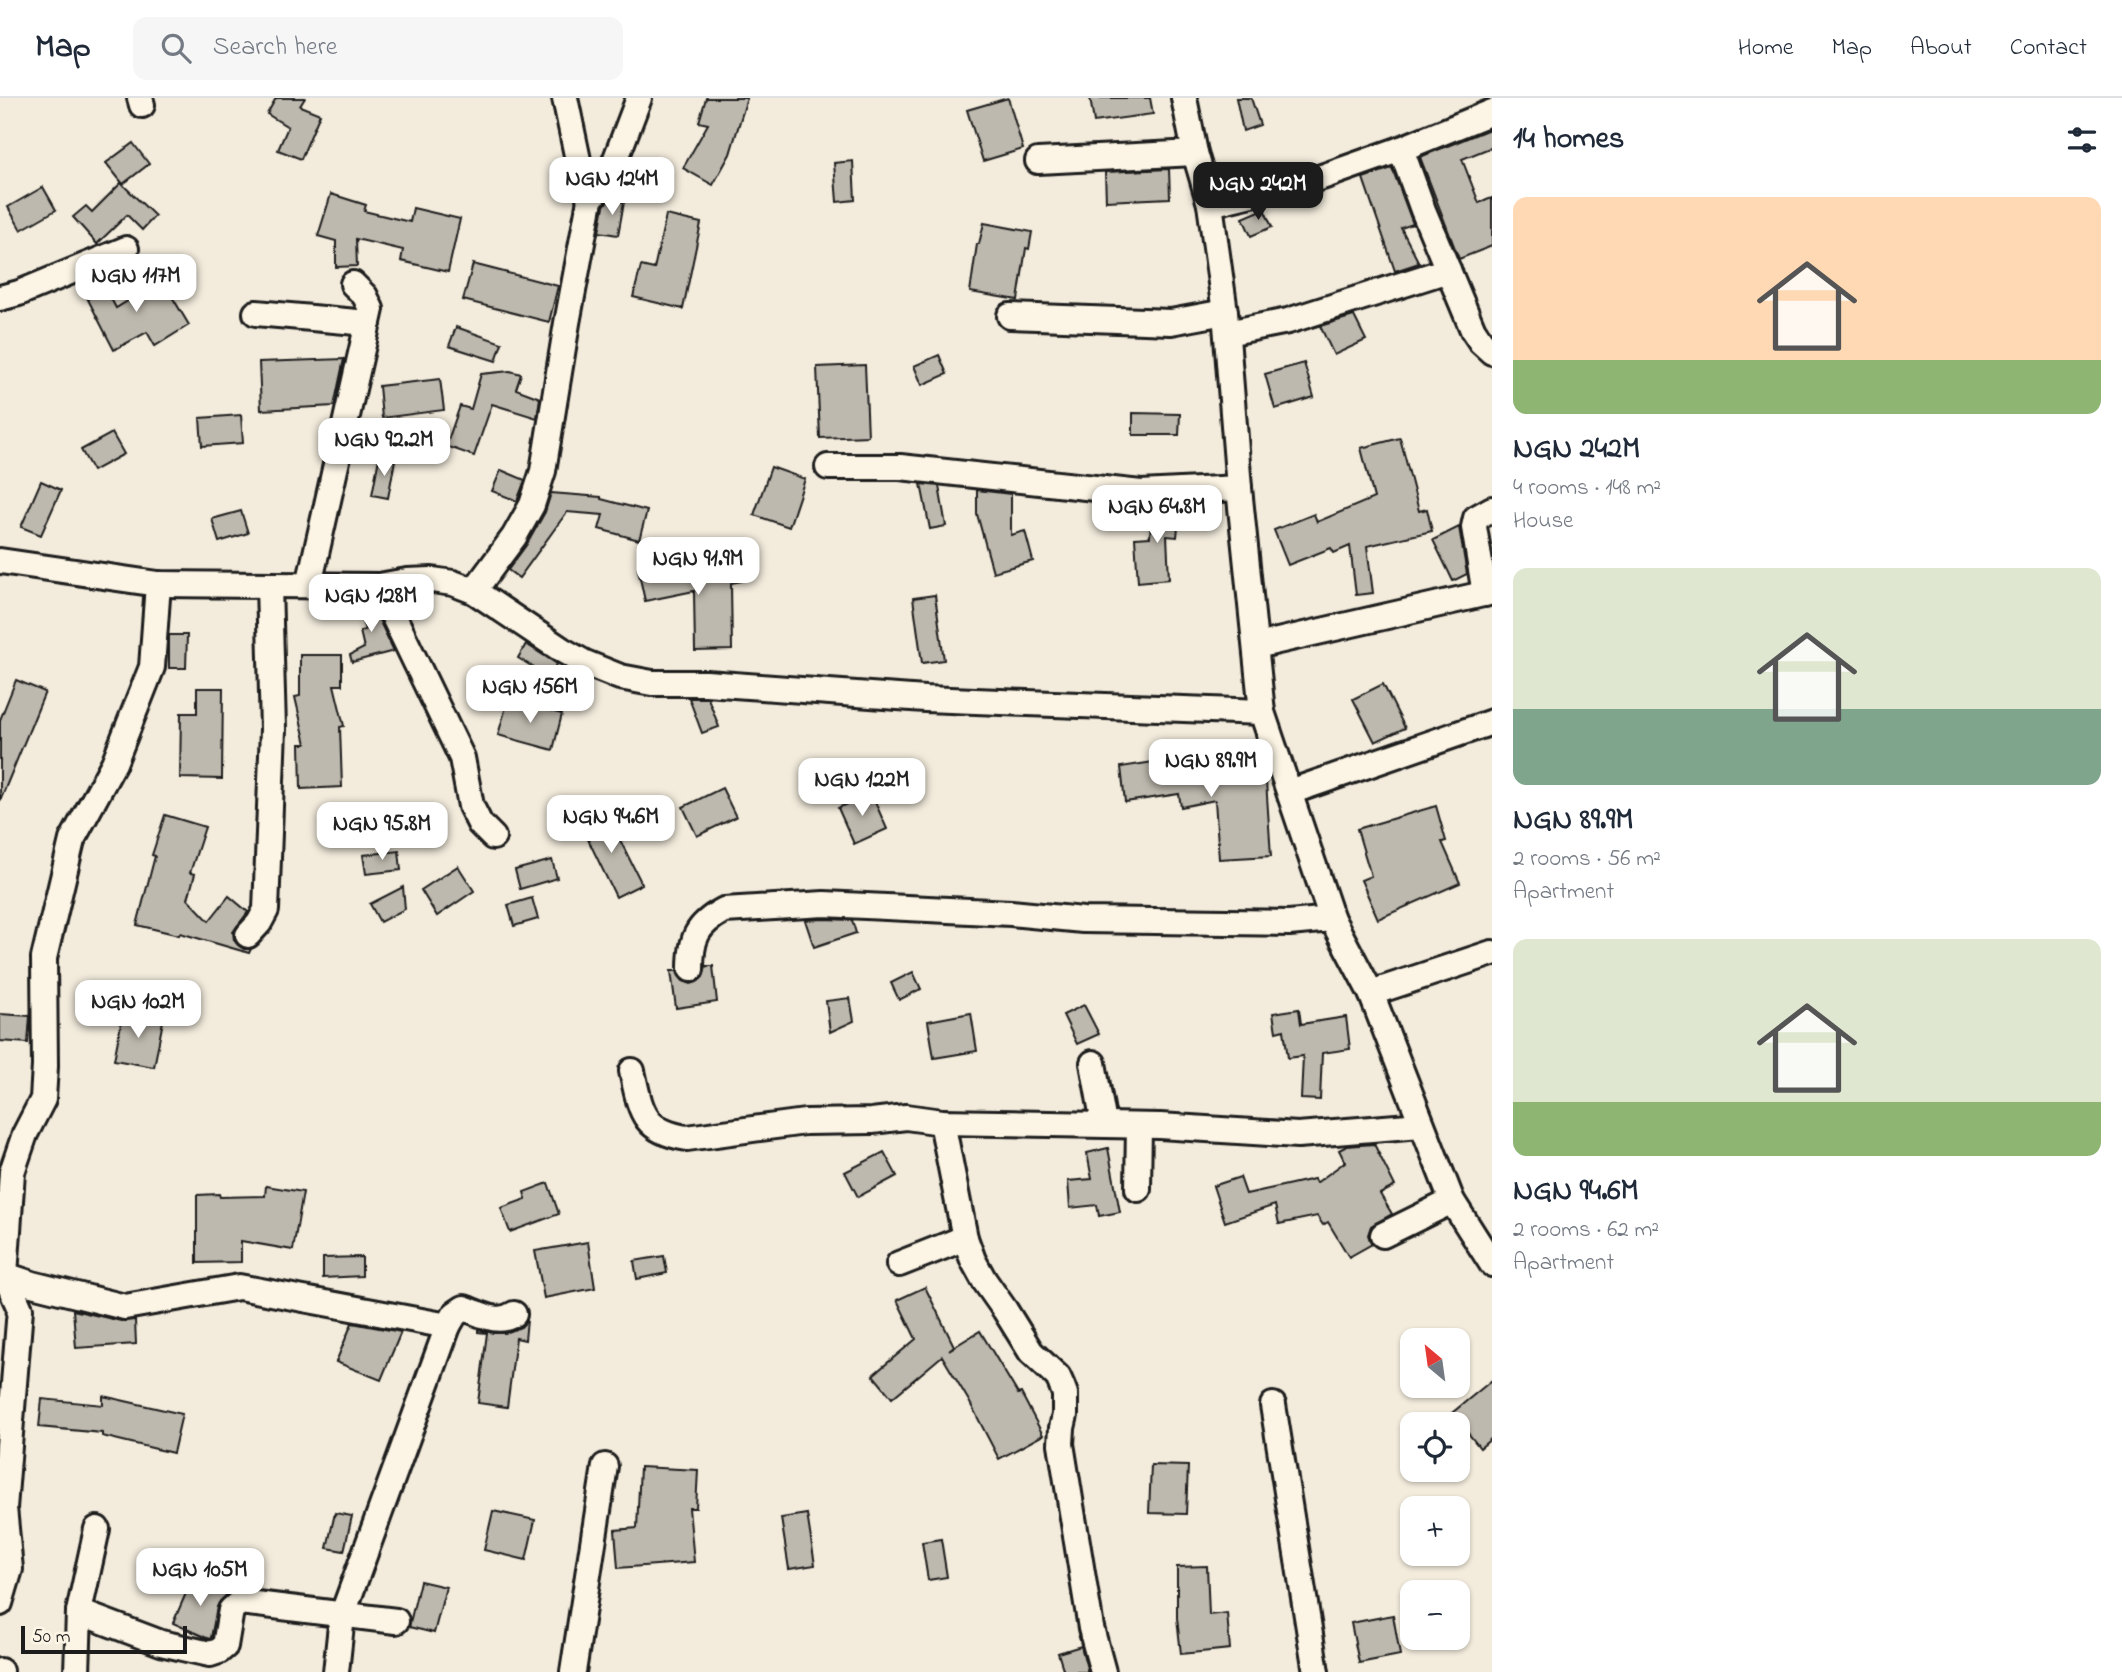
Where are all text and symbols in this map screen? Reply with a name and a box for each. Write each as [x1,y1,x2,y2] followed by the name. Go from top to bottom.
[133,17,623,80] search box
[35,24,91,72] text: Map
[157,29,195,67] icon: search
[213,29,337,67] text: Search here
[1738,31,1794,66] text: Home
[1832,31,1872,66] text: Map
[1910,31,1972,66] text: About
[2010,31,2087,66] text: Contact
[1513,118,1624,162] text: 14 homes
[2063,121,2101,159] icon: filters
[540,158,684,217] pin: NGN 124M
[1186,162,1330,222] pin: NGN 242M
[565,163,659,196] text: NGN 124M
[1209,168,1307,201] text: NGN 242M
[1744,243,1870,369] icon: home
[64,254,208,314] pin: NGN 117M
[91,260,181,293] text: NGN 117M
[304,418,464,478] pin: NGN 92.2M
[334,424,434,457] text: NGN 92.2M
[1513,428,1640,472] text: NGN 242M
[1513,472,1661,505] text: 4 rooms · 148 m²
[1077,486,1237,545] pin: NGN 64.8M
[1108,491,1206,524] text: NGN 64.8M
[1513,505,1573,538] text: House
[618,538,778,597] pin: NGN 91.9M
[652,543,744,576] text: NGN 91.9M
[299,574,443,634] pin: NGN 128M
[325,580,417,613] text: NGN 128M
[1744,614,1870,740] icon: home
[458,666,602,725] pin: NGN 156M
[482,671,578,704] text: NGN 156M
[1131,740,1291,799] pin: NGN 89.9M
[1165,745,1257,778] text: NGN 89.9M
[790,758,934,818] pin: NGN 122M
[814,764,910,797] text: NGN 122M
[531,796,691,855] pin: NGN 94.6M
[1513,799,1633,843] text: NGN 89.9M
[563,801,659,834] text: NGN 94.6M
[302,802,462,862] pin: NGN 95.8M
[333,808,431,841] text: NGN 95.8M
[1513,843,1661,876] text: 2 rooms · 56 m²
[1513,876,1614,909] text: Apartment
[66,981,210,1040] pin: NGN 102M
[1744,985,1870,1111] icon: home
[91,986,185,1019] text: NGN 102M
[1513,1170,1639,1214] text: NGN 94.6M
[1513,1214,1659,1247] text: 2 rooms · 62 m²
[1513,1247,1614,1280] text: Apartment
[1400,1328,1470,1398] north arrow
[1400,1328,1470,1650] map controls
[1400,1412,1470,1482] button: locate
[1400,1496,1470,1566] button: +
[128,1548,272,1608] pin: NGN 105M
[152,1554,248,1587] text: NGN 105M
[1400,1580,1470,1650] button: −
[21,1623,187,1655] scale bar
[32,1624,71,1651] text: 50 m

